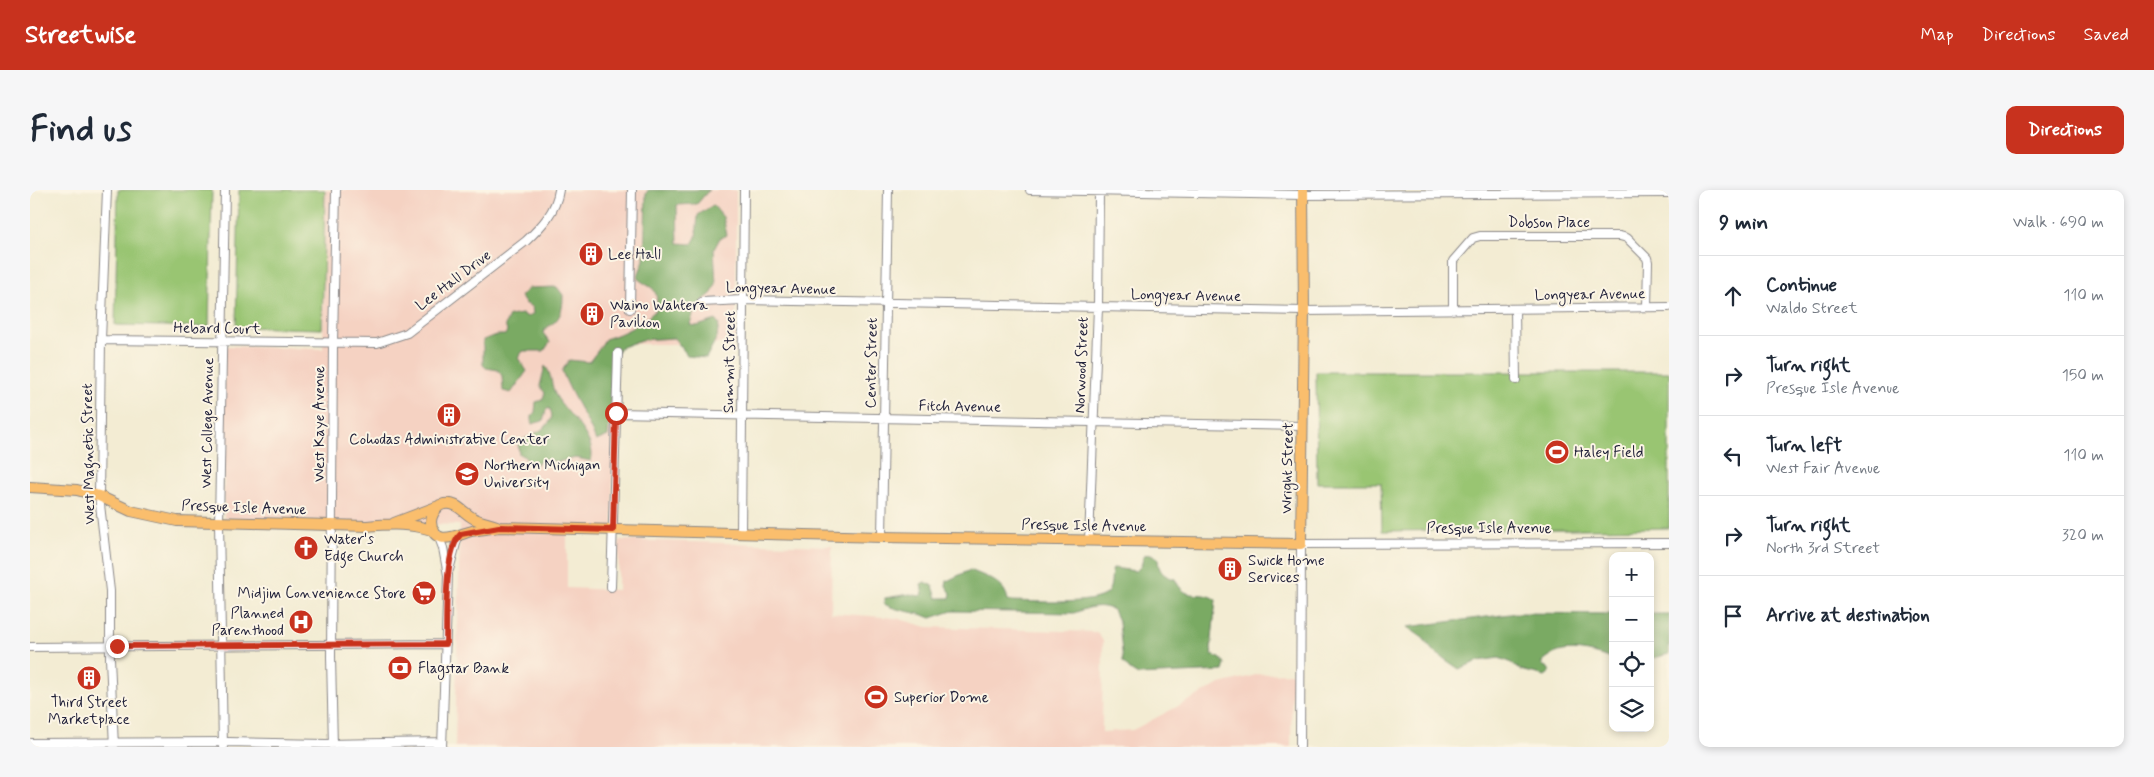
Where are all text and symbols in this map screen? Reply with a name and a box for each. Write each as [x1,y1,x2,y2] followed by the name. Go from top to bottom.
[25,20,136,51] text: Streetwise
[1921,23,1954,47] text: Map
[1982,23,2056,47] text: Directions
[2084,23,2129,47] text: Saved
[2006,106,2124,154] button: Directions
[30,107,132,153] text: Find us
[1719,209,1768,237] text: 9 min
[2013,212,2104,233] text: Walk · 690 m
[1508,213,1590,233] street label: Dobson Place
[578,241,604,267] building icon: Lee Hall
[608,245,661,265] place label: Lee Hall
[412,246,496,316] street label: Lee Hall Drive
[1766,273,1837,298] text: Continue
[726,278,836,301] street label: Longyear Avenue
[1719,282,1747,310] icon: ahead
[1535,284,1645,307] street label: Longyear Avenue
[1131,285,1241,308] street label: Longyear Avenue
[2063,285,2104,306] text: 110 m
[610,296,709,333] place label: Waino Wahtera Pavilion
[1766,298,1858,319] text: Waldo Street
[579,301,605,327] building icon: Waino Wahtera Pavilion
[719,310,741,413] street label: Summit Street
[1070,316,1094,414] street label: Norwood Street
[861,317,883,409] street label: Center Street
[173,318,261,340] street label: Hebard Court
[1766,353,1850,378] text: Turn right
[197,358,219,488] street label: West College Avenue
[1719,362,1747,390] icon: right
[2062,365,2104,386] text: 150 m
[310,366,330,482] street label: West Kaye Avenue
[1766,378,1900,399] text: Presque Isle Avenue
[78,383,101,525] street label: West Magnetic Street
[919,396,1001,418] street label: Fitch Avenue
[436,402,462,428] building icon: Cohodas Administrative Center
[605,402,628,425] route start
[1277,422,1300,514] street label: Wright Street
[349,430,550,450] place label: Cohodas Administrative Center
[1766,433,1842,458] text: Turn left
[1544,439,1570,465] sports icon: Haley Field
[1719,442,1747,470] icon: left
[1574,443,1644,463] place label: Haley Field
[2063,445,2104,466] text: 110 m
[484,456,601,493] place label: Northern Michigan University
[1766,458,1880,479] text: West Fair Avenue
[454,461,480,487] school or university icon: Northern Michigan University
[181,496,307,520] street label: Presque Isle Avenue
[1766,513,1850,538] text: Turn right
[1021,515,1147,537] street label: Presque Isle Avenue
[1426,519,1552,539] street label: Presque Isle Avenue
[1719,522,1747,550] icon: right
[2062,525,2104,546] text: 320 m
[324,530,404,568] place label: Water's Edge Church
[293,535,319,561] church icon: Water's Edge Church
[1766,538,1880,559] text: North 3rd Street
[1248,551,1325,588] place label: Swick Home Services
[1609,552,1654,732] map controls
[1609,552,1654,597] button: +
[1217,556,1243,582] building icon: Swick Home Services
[411,580,437,606] supermarket icon: Midjim Convenience Store
[237,584,406,604] place label: Midjim Convenience Store
[1609,597,1654,642] button: −
[1719,602,1747,630] icon: arrive
[1766,603,1930,628] text: Arrive at destination
[211,604,284,641] place label: Planned Parenthood
[288,609,314,635] hospital icon: Planned Parenthood
[106,635,129,658] route end
[1609,642,1654,687] button: locate
[387,655,413,681] bank icon: Flagstar Bank
[418,659,510,680] place label: Flagstar Bank
[76,665,102,691] building icon: Third Street Marketplace
[863,684,889,710] sports icon: Superior Dome
[1609,687,1654,732] button: layers
[894,688,989,708] place label: Superior Dome
[48,693,130,730] place label: Third Street Marketplace

